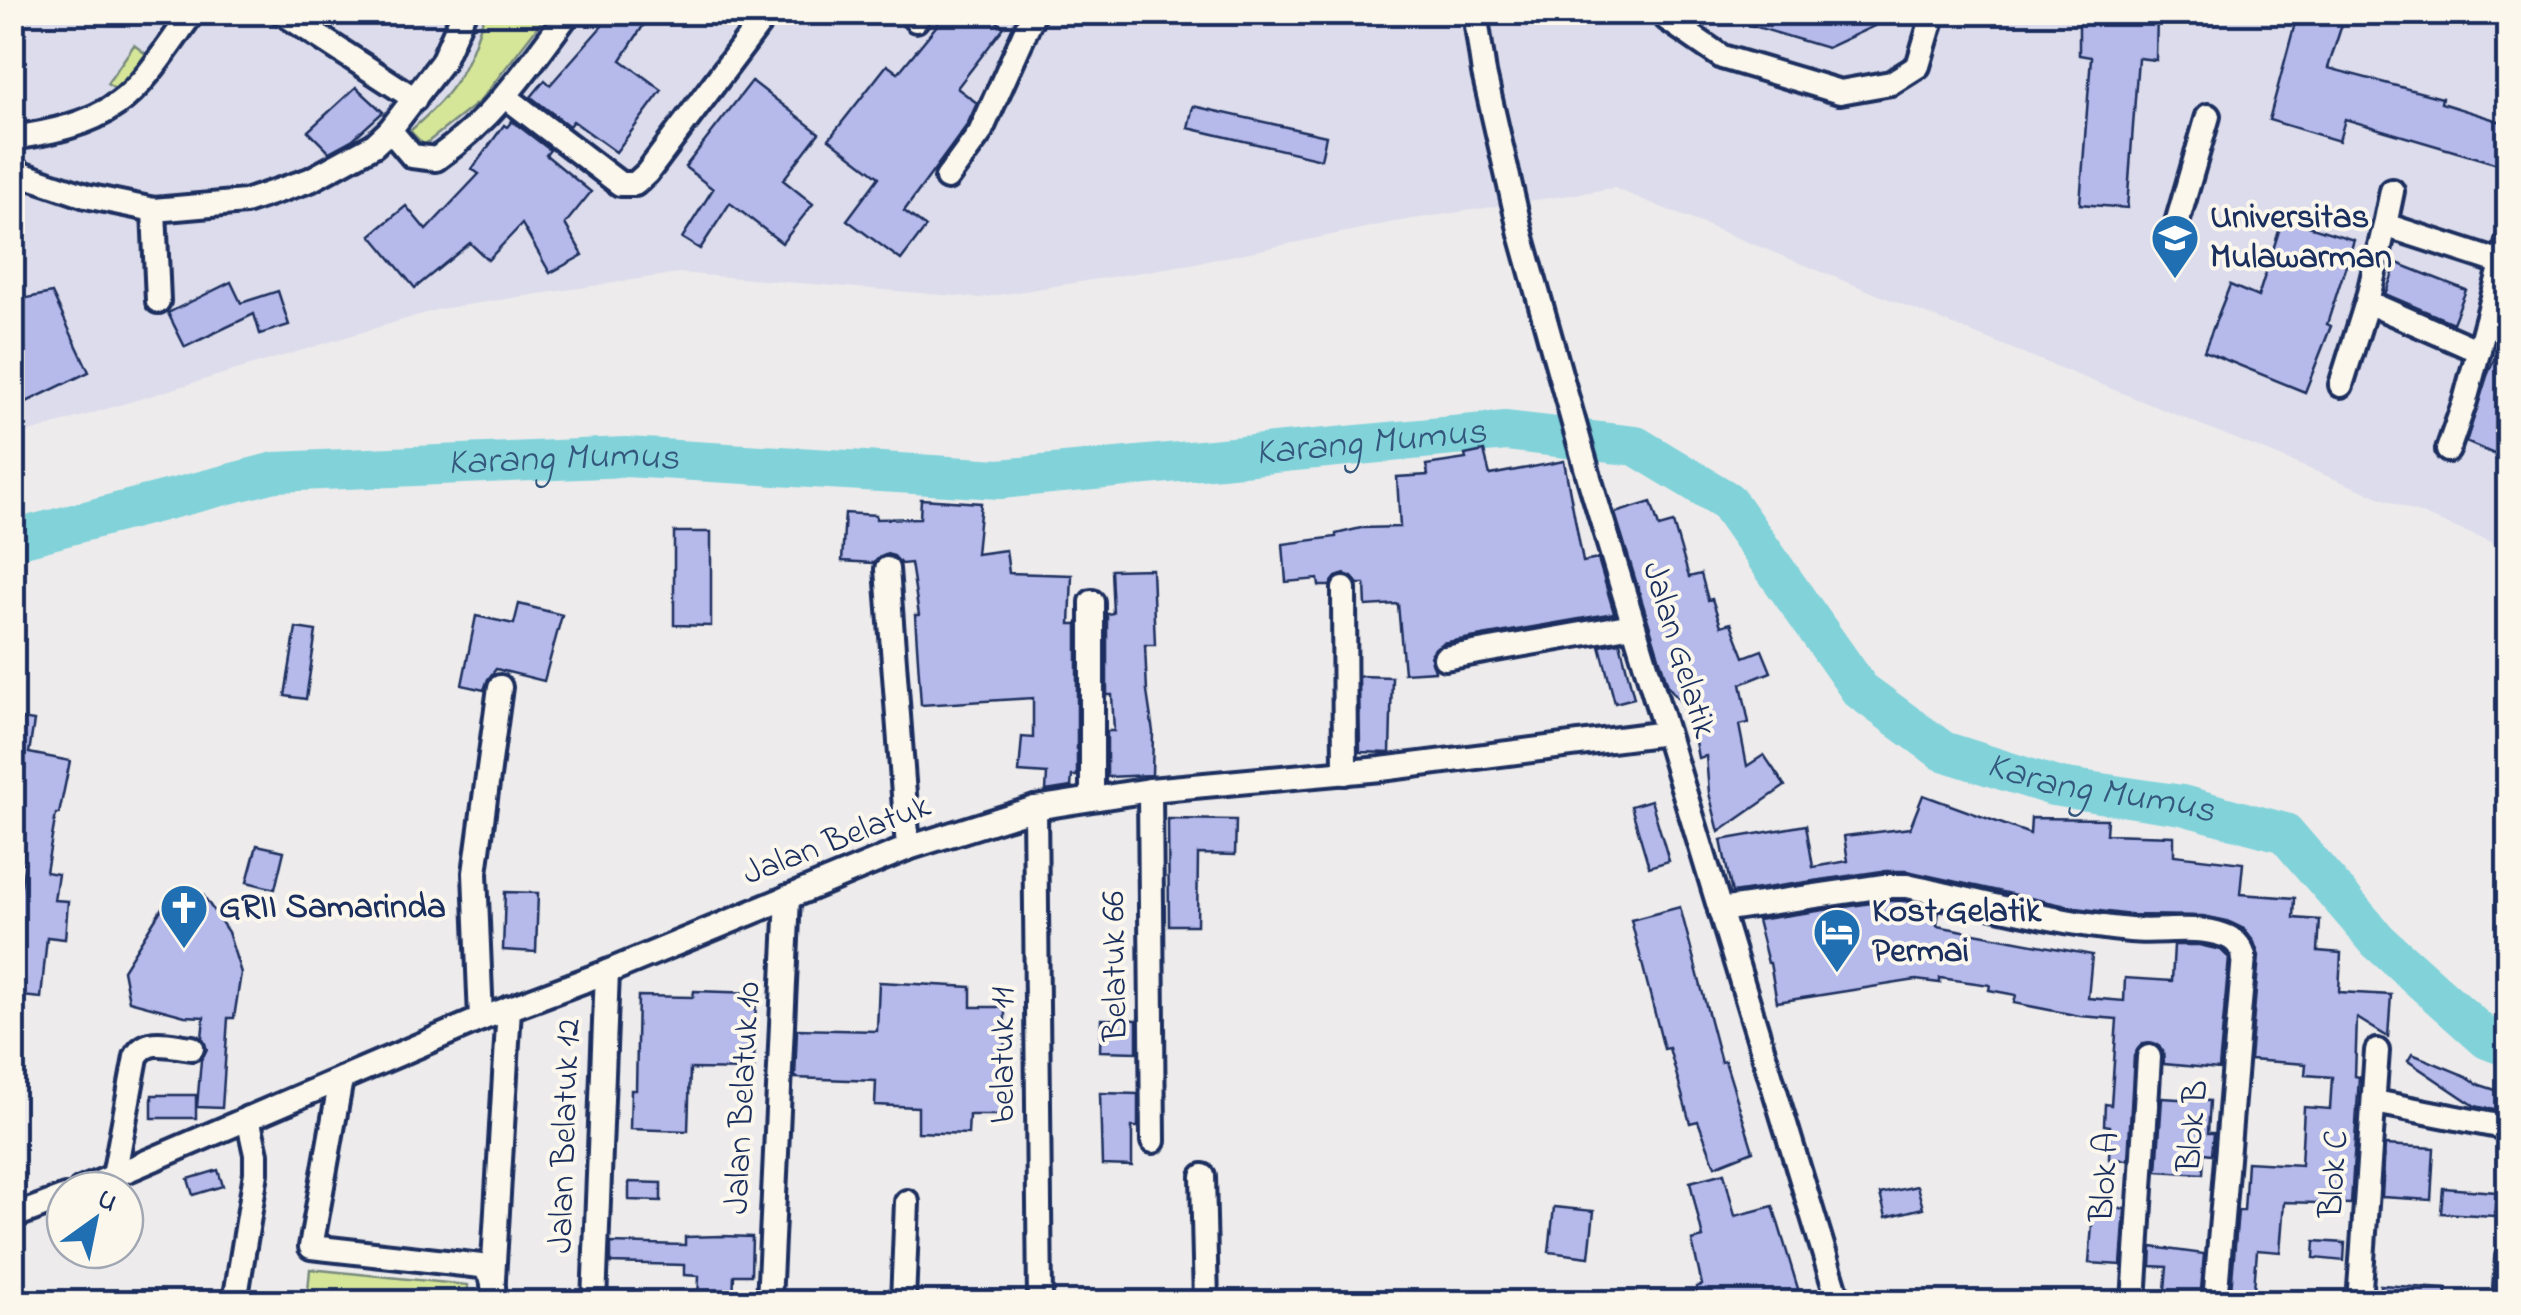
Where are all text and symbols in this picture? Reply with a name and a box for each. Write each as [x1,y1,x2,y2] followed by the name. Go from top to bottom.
[2210,193,2392,284] place label: Universitas Mulawarman
[2149,212,2201,280] school or university icon: Universitas Mulawarman
[1253,405,1489,483] water label: Karang Mumus
[446,428,681,493] water label: Karang Mumus
[1627,555,1729,745] street label: Jalan Gelatik
[1979,739,2222,841] water label: Karang Mumus
[736,782,939,900] street label: Jalan Belatuk
[158,882,210,950] church icon: GRII Samarinda
[219,883,446,934] place label: GRII Samarinda
[1872,887,2042,978] place label: Kost Gelatik Permai
[1089,890,1143,1043] street label: Belatuk 66
[1811,906,1863,974] hotel icon: Kost Gelatik Permai
[712,980,776,1216] street label: Jalan Belatuk 10
[979,987,1030,1123] street label: belatuk 11
[536,1018,596,1254] street label: Jalan Belatuk 12
[2164,1078,2223,1175] street label: Blok B
[2306,1128,2363,1221] street label: Blok C
[2077,1130,2135,1225] street label: Blok A
[45,1170,145,1270] north arrow
[88,1180,126,1224] text: U

